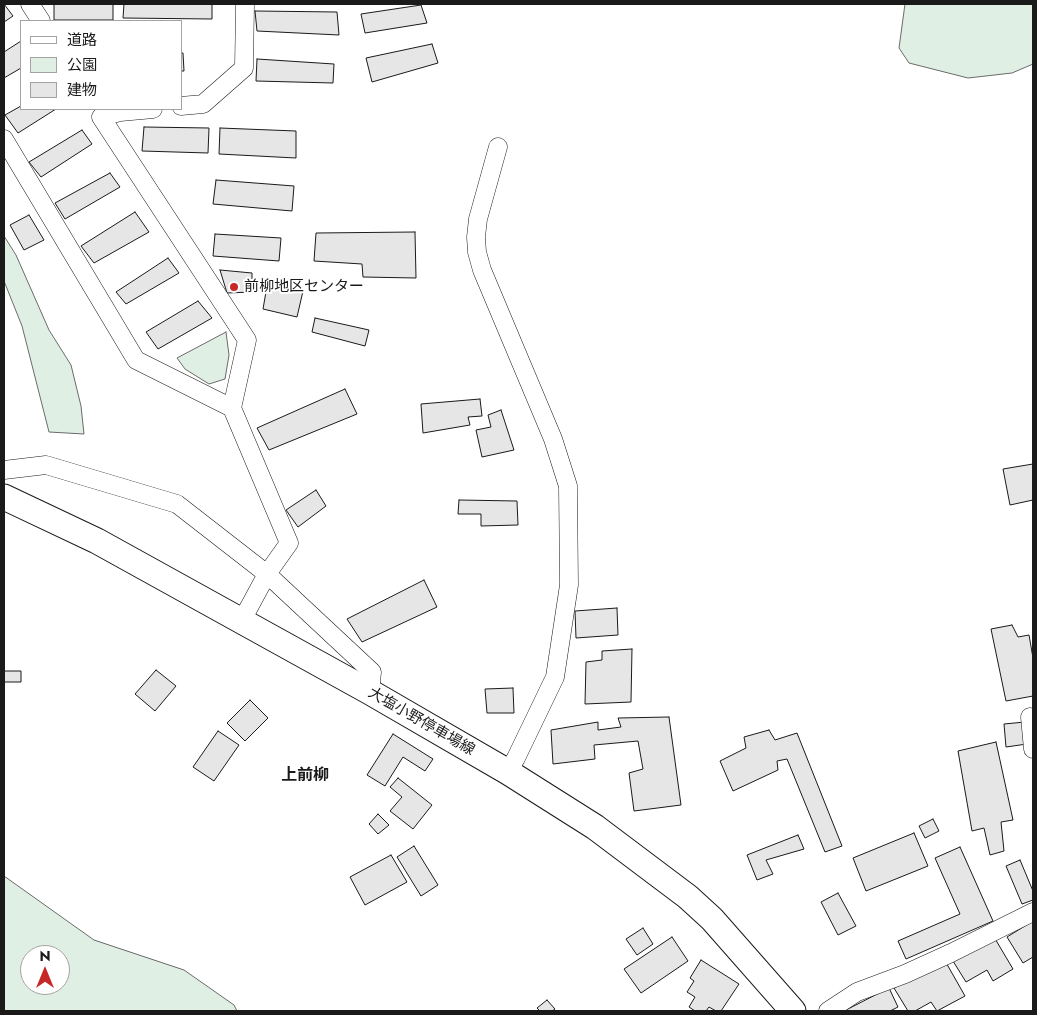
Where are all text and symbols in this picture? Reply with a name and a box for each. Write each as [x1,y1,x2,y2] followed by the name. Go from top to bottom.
[20,20,182,110] legend
[67,29,97,51] text: 道路
[67,54,97,76] text: 公園
[67,79,97,101] text: 建物
[244,278,364,296] place label: 前柳地区センター
[228,281,240,293] marker: 前柳地区センター
[365,684,477,760] street label: 大塩小野停車場線
[281,766,329,786] district label: 上前柳
[20,945,70,995] north arrow
[39,946,51,966] text: N

